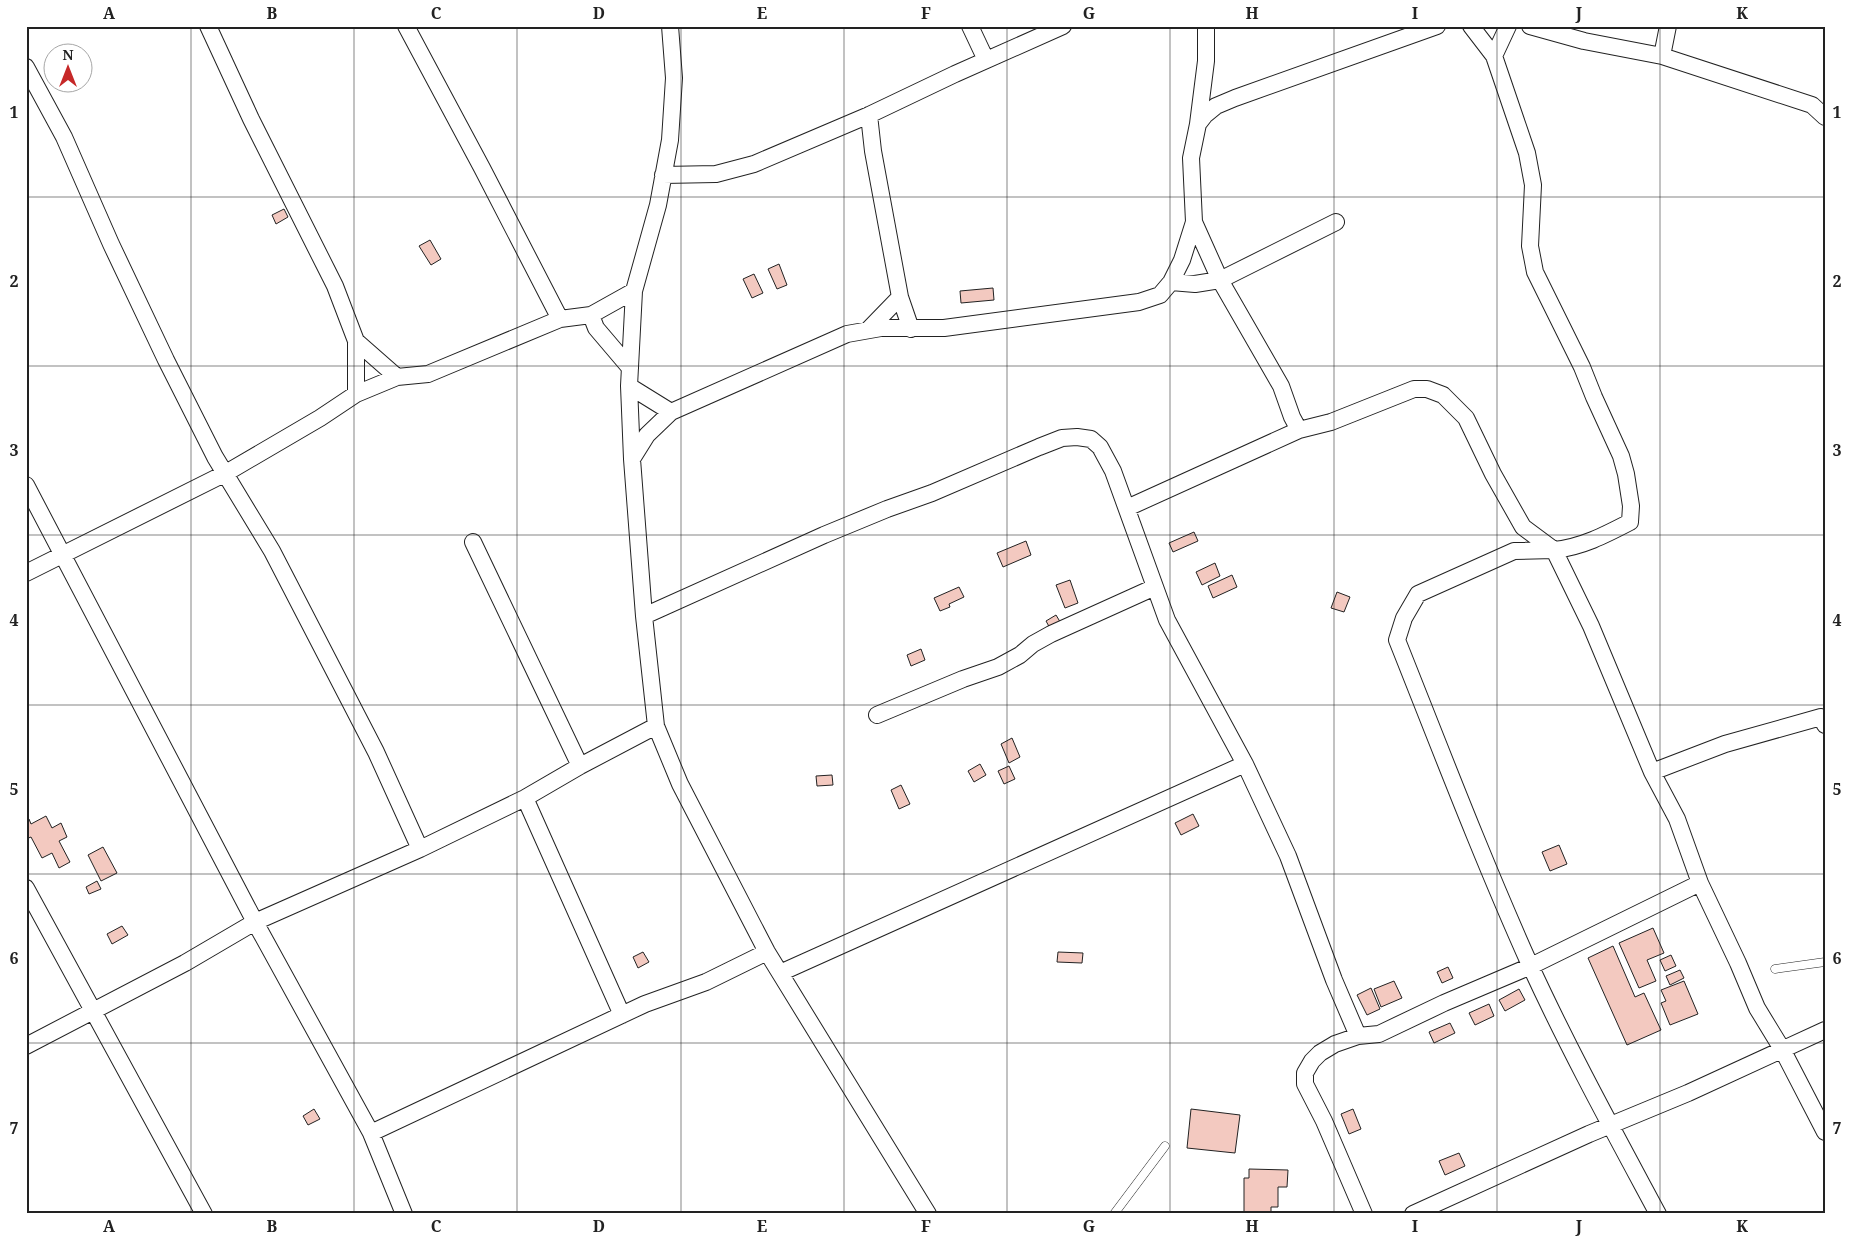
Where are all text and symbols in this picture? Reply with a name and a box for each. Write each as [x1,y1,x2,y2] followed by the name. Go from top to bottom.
[103,2,116,24] text: A
[267,2,278,24] text: B
[431,2,442,24] text: C
[593,2,605,24] text: D
[757,2,767,24] text: E
[921,2,931,24] text: F
[1083,2,1095,24] text: G
[1245,2,1259,24] text: H
[1412,2,1418,24] text: I
[1575,2,1583,24] text: J
[1736,2,1748,24] text: K
[42,42,92,92] north arrow
[62,45,74,64] text: N
[9,101,19,123] text: 1
[1832,101,1842,123] text: 1
[9,270,19,292] text: 2
[1832,270,1842,292] text: 2
[9,439,19,461] text: 3
[1832,439,1842,461] text: 3
[9,609,19,631] text: 4
[1832,609,1842,631] text: 4
[9,778,19,800] text: 5
[1832,778,1842,800] text: 5
[9,947,19,969] text: 6
[1832,947,1842,969] text: 6
[9,1117,19,1139] text: 7
[1832,1117,1842,1139] text: 7
[103,1215,116,1237] text: A
[267,1215,278,1237] text: B
[431,1215,442,1237] text: C
[593,1215,605,1237] text: D
[757,1215,767,1237] text: E
[921,1215,931,1237] text: F
[1083,1215,1095,1237] text: G
[1245,1215,1259,1237] text: H
[1412,1215,1418,1237] text: I
[1575,1215,1583,1237] text: J
[1736,1215,1748,1237] text: K

